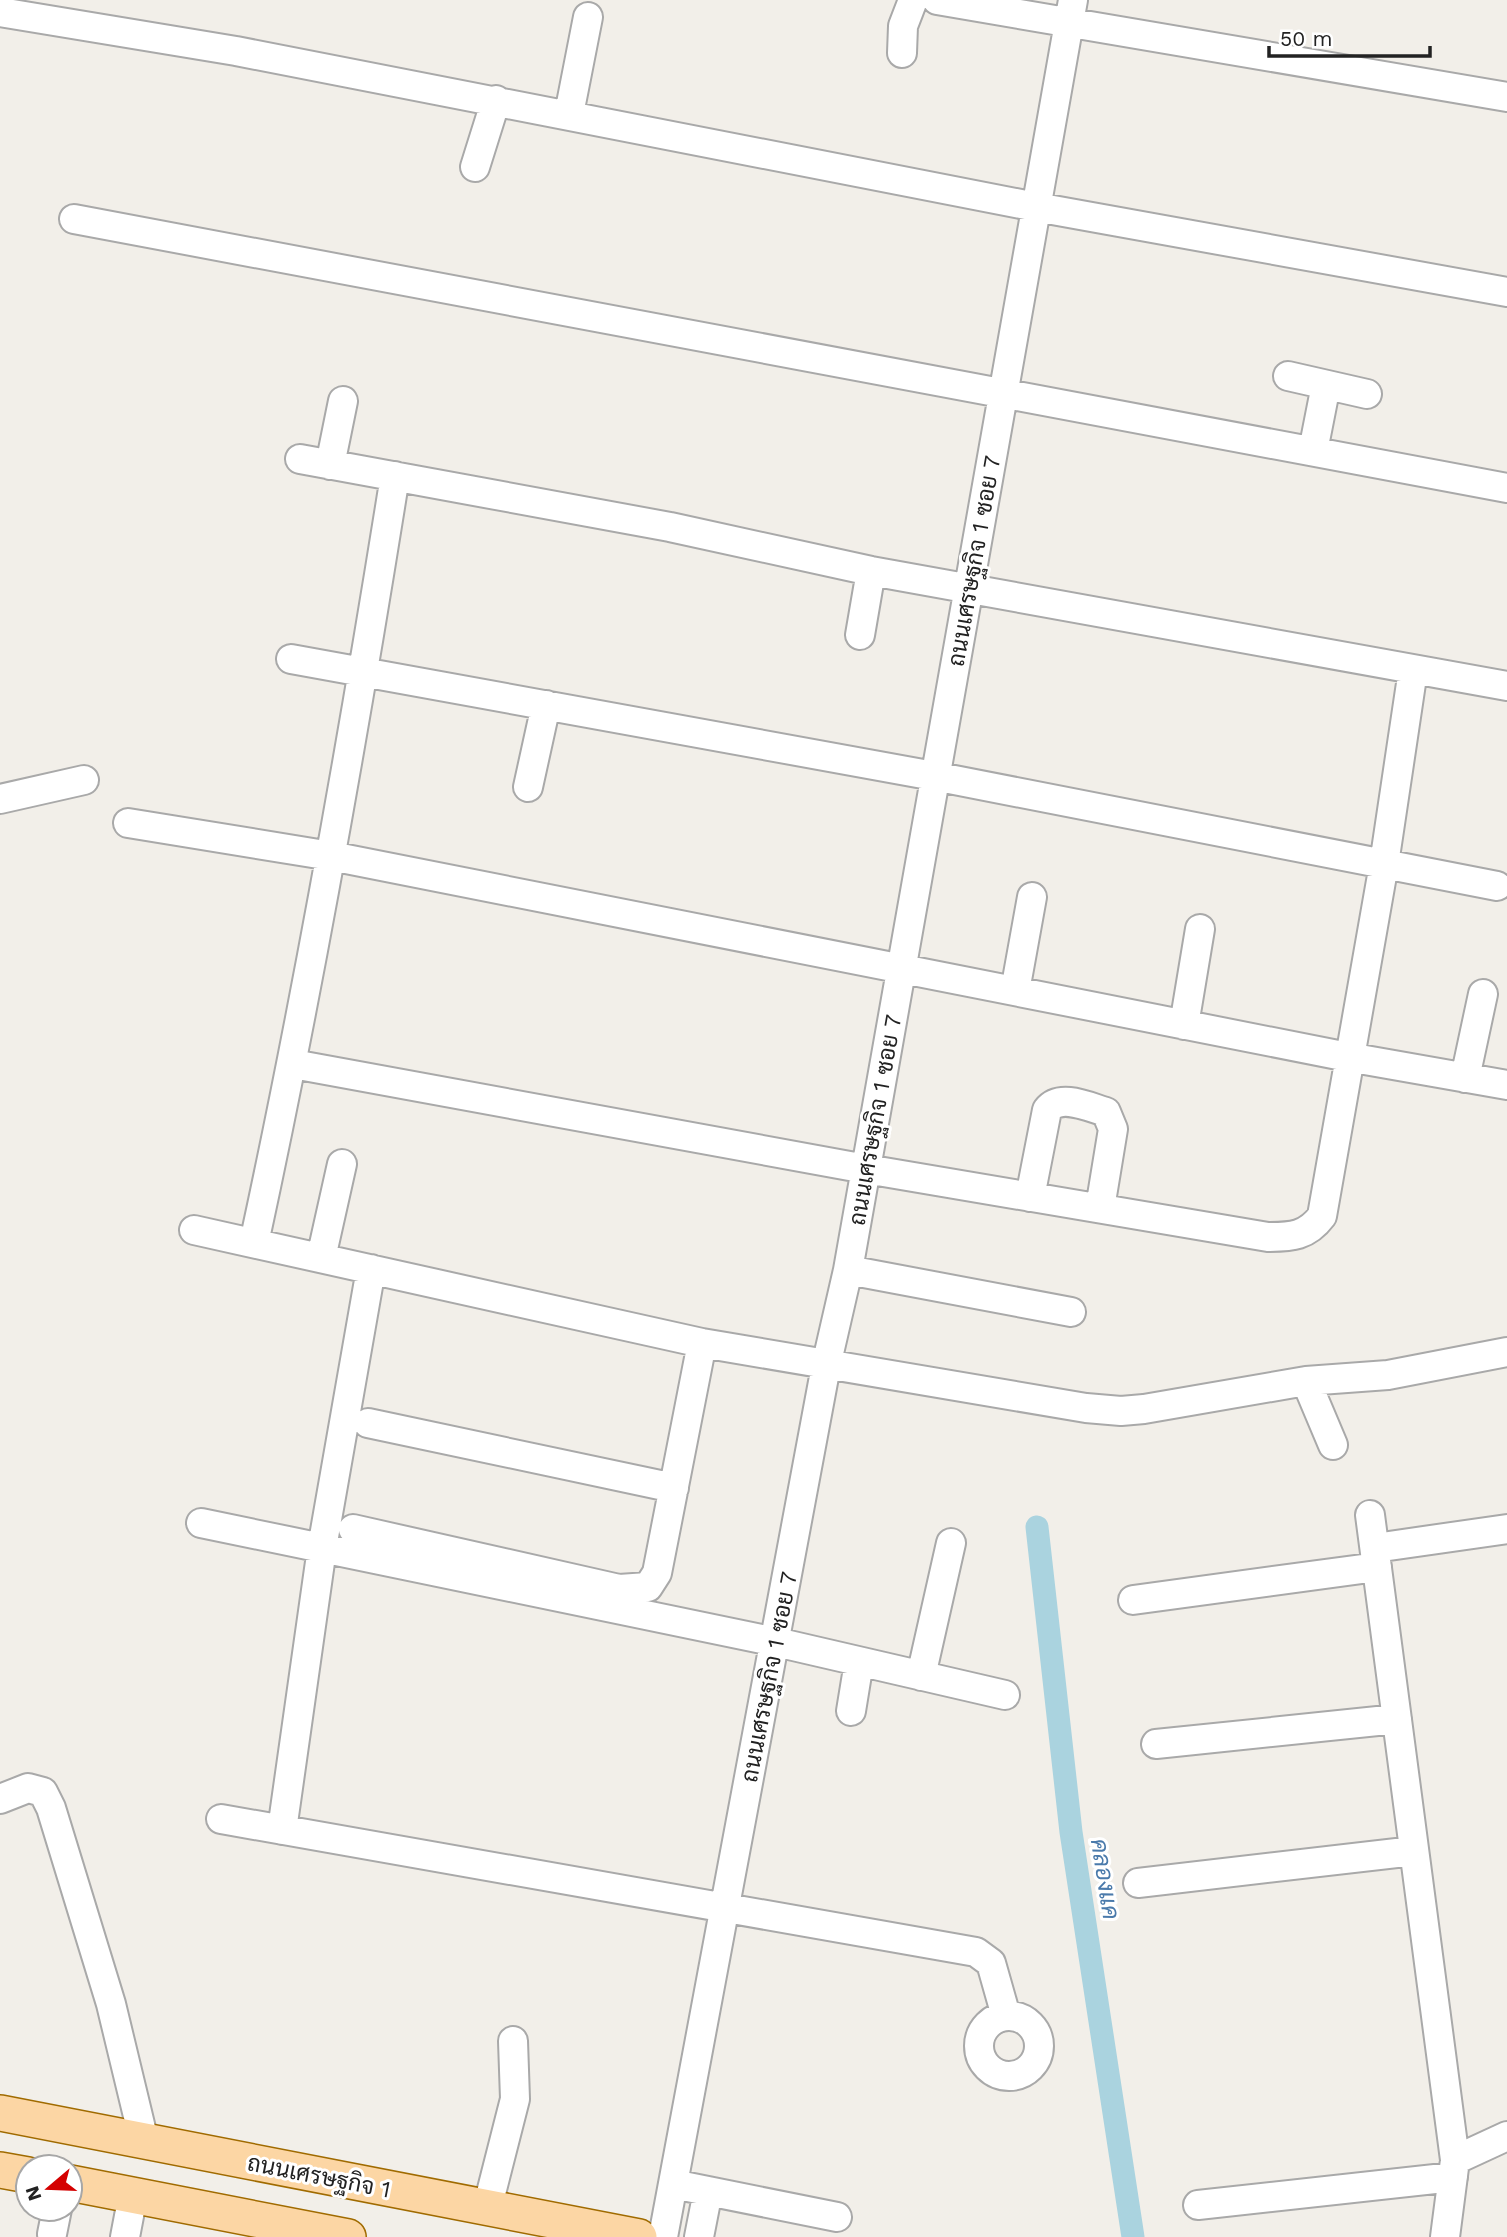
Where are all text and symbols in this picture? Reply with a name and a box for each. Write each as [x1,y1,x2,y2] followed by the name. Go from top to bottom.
[1269,14,1430,58] scale bar
[1280,26,1332,51] text: 50 m
[942,453,1008,669] street label: ถนนเศรษฐกิจ 1 ซอย 7
[843,1012,909,1228] street label: ถนนเศรษฐกิจ 1 ซอย 7
[735,1569,805,1785] street label: ถนนเศรษฐกิจ 1 ซอย 7
[1085,1836,1125,1922] water label: คลองแค
[245,2148,393,2206] street label: ถนนเศรษฐกิจ 1
[14,2153,84,2223] north arrow
[20,2183,47,2204] text: N

